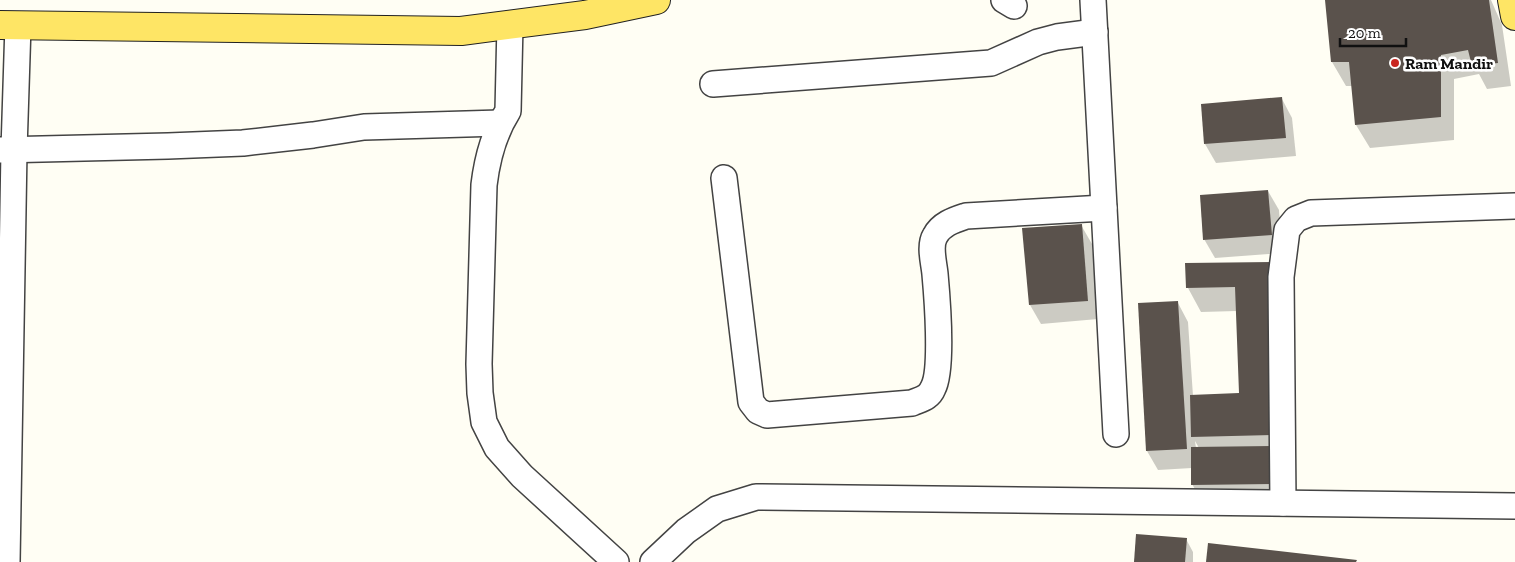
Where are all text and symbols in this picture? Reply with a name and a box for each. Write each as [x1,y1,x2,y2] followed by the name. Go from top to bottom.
[1340,15,1406,47] scale bar
[1348,24,1381,42] text: 20 m
[1405,54,1493,73] place label: Ram Mandir
[1389,57,1401,69] marker: Ram Mandir

